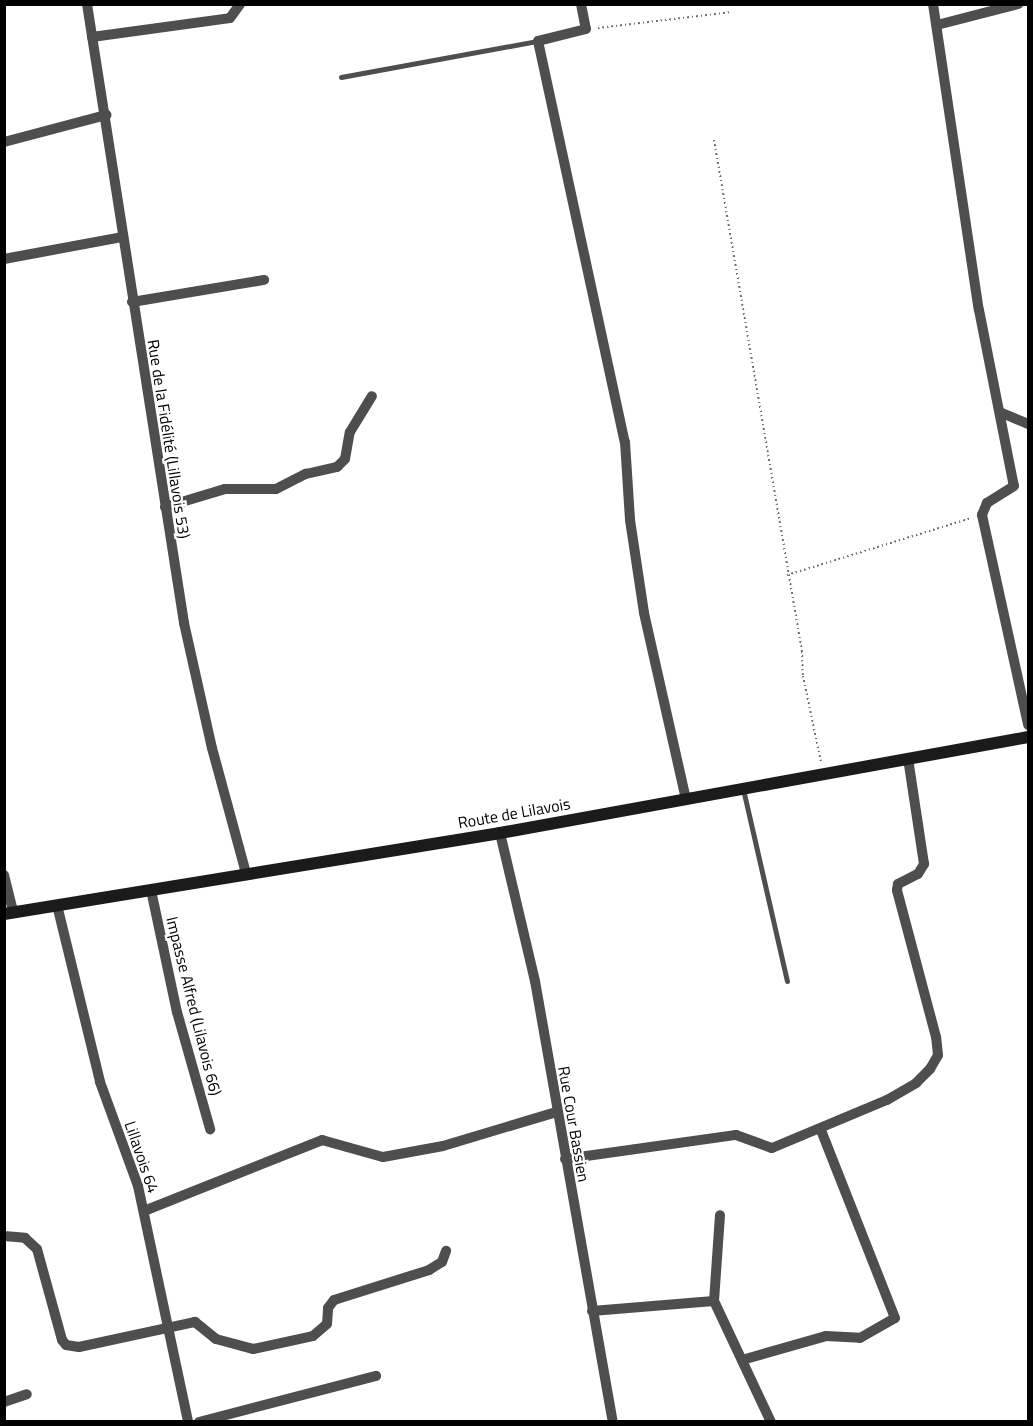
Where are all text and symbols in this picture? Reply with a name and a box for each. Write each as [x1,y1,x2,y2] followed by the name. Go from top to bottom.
[144,338,194,540] street label: Rue de la Fidélité (Lillavois 53)
[456,794,572,832] street label: Route de Lilavois
[162,914,226,1098] street label: Impasse Alfred (Lilavois 66)
[554,1065,594,1183] street label: Rue Cour Bassien
[121,1118,163,1196] street label: Lillavois 64

